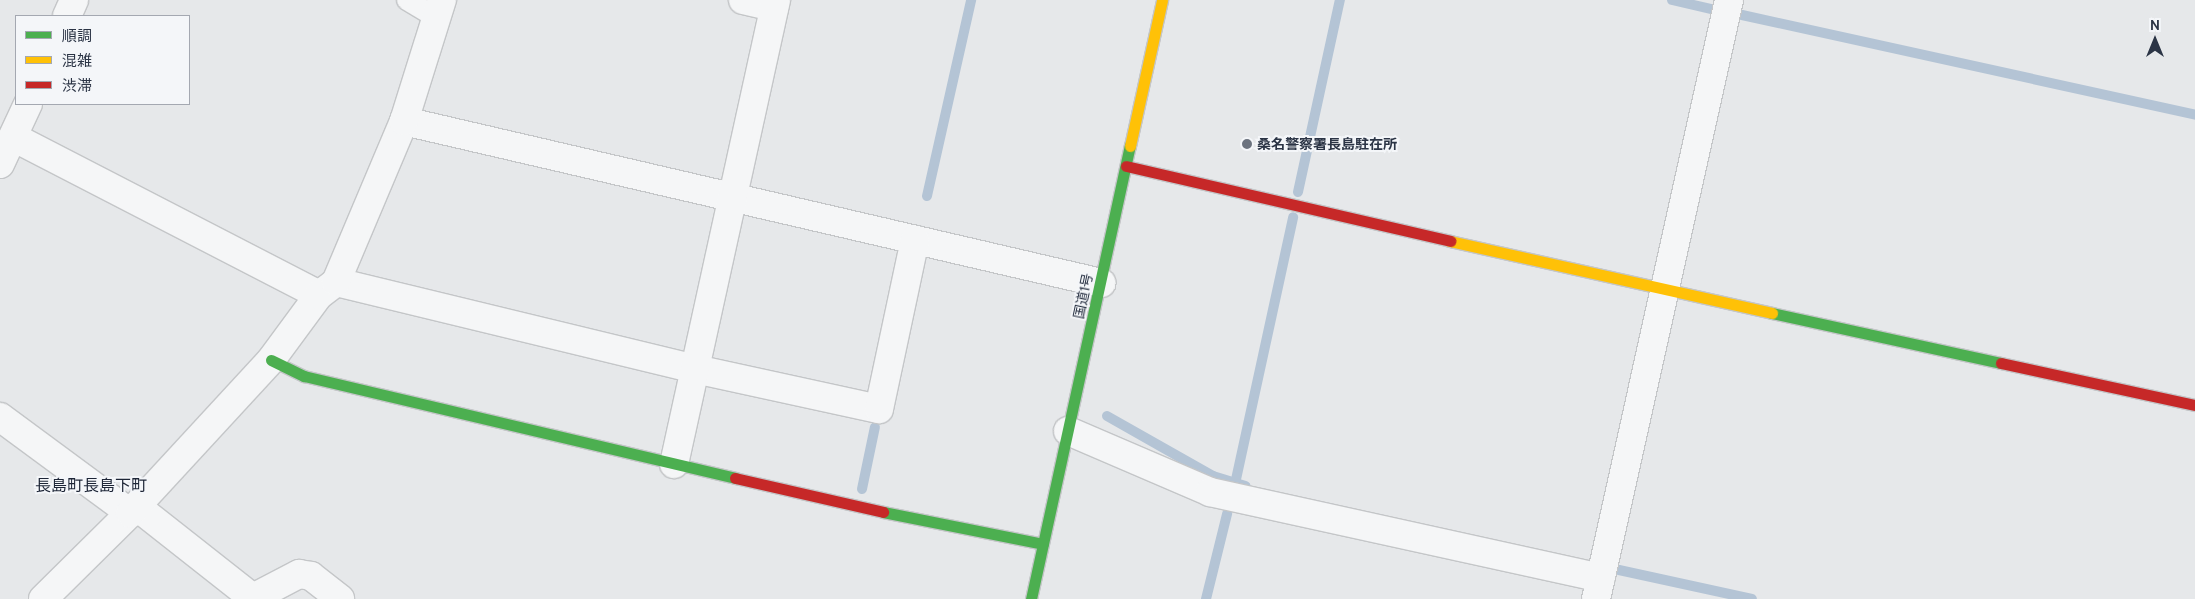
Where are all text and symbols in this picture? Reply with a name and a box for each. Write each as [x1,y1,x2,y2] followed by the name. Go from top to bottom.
[15,15,190,105] legend
[2130,15,2180,65] north arrow
[2150,16,2160,34] text: N
[62,27,92,45] text: 順調
[62,52,92,70] text: 混雑
[62,77,92,95] text: 渋滞
[1257,136,1397,152] place label: 桑名警察署長島駐在所
[1241,138,1253,150] marker: 桑名警察署長島駐在所
[1070,271,1096,321] street label: 国道1号
[35,476,147,496] district label: 長島町長島下町

